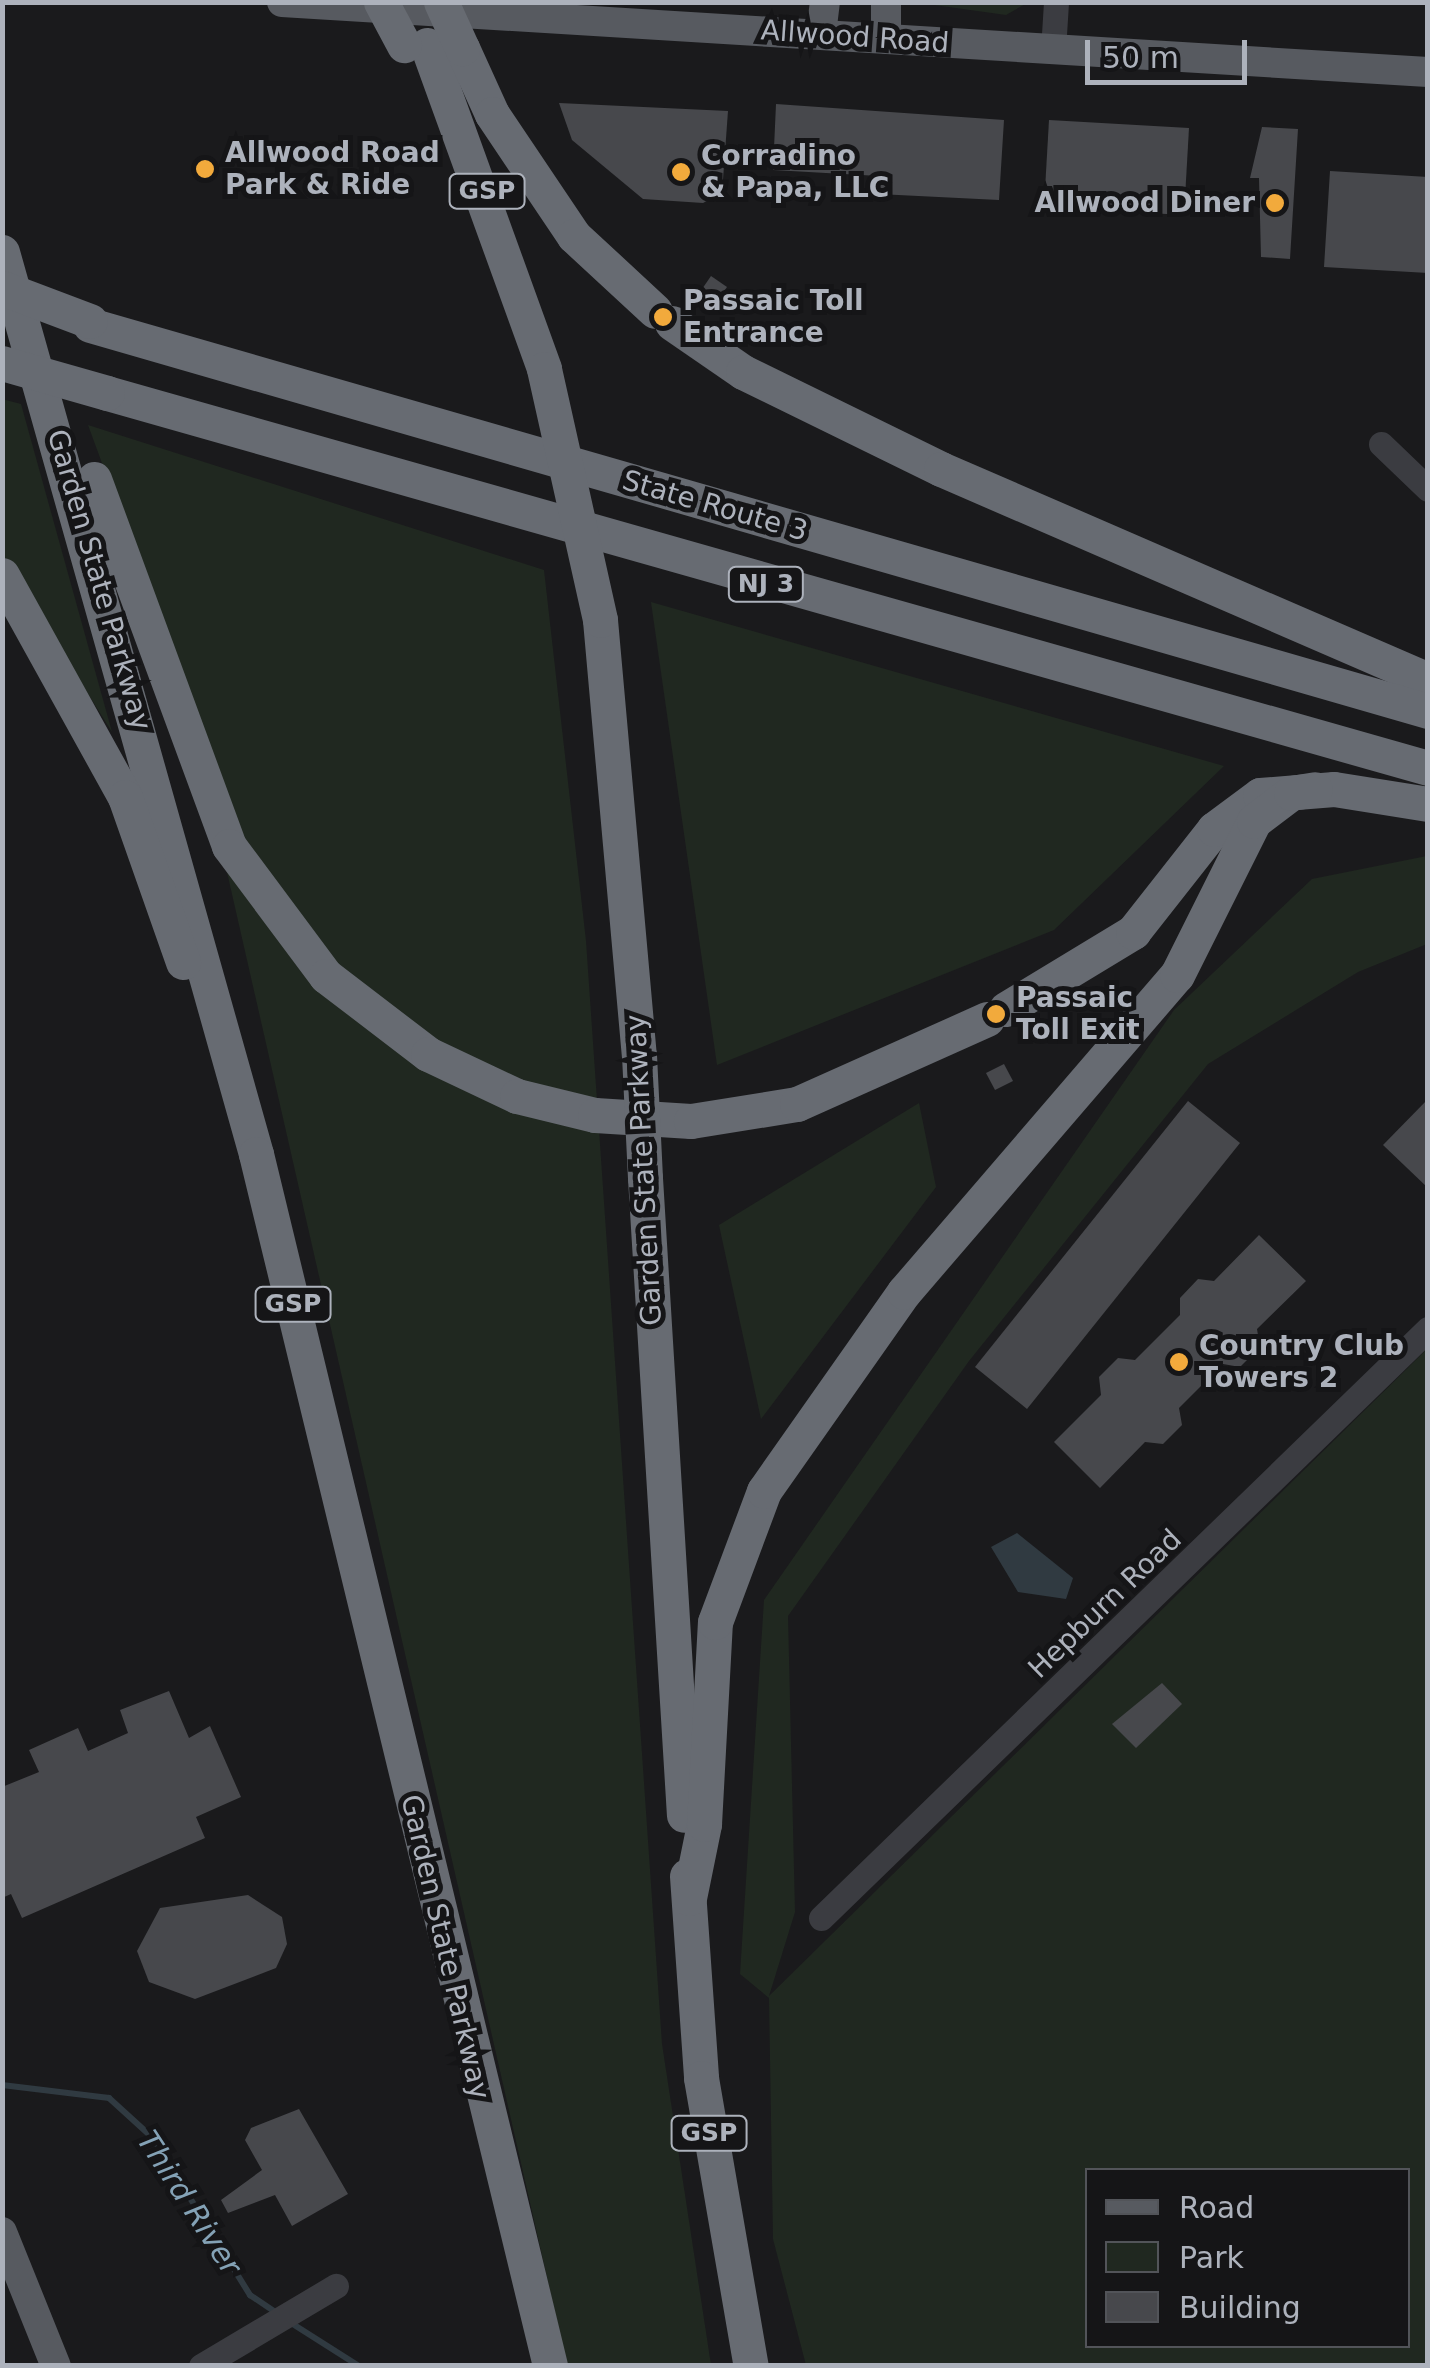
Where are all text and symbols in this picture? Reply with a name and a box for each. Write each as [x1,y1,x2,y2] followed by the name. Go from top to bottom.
[760,14,950,60] street label: Allwood Road
[1090,20,1252,82] scale bar
[1102,40,1179,75] text: 50 m
[225,136,440,202] place label: Allwood Road Park & Ride
[701,139,889,205] place label: Corradino & Papa, LLC
[194,158,216,180] marker: Allwood Road Park & Ride
[670,161,692,183] marker: Corradino & Papa, LLC
[447,171,527,211] road number: GSP
[1034,186,1255,220] place label: Allwood Diner
[1264,192,1286,214] marker: Allwood Diner
[683,284,864,350] place label: Passaic Toll Entrance
[652,306,674,328] marker: Passaic Toll Entrance
[40,426,158,734] street label: Garden State Parkway
[619,464,811,548] street label: State Route 3
[726,564,806,604] road number: NJ 3
[1016,981,1140,1047] place label: Passaic Toll Exit
[985,1003,1007,1025] marker: Passaic Toll Exit
[619,1013,669,1327] street label: Garden State Parkway
[253,1284,333,1324] road number: GSP
[1199,1329,1404,1395] place label: Country Club Towers 2
[1168,1351,1190,1373] marker: Country Club Towers 2
[1022,1523,1188,1685] street label: Hepburn Road
[394,1791,496,2103] street label: Garden State Parkway
[669,2113,749,2153] road number: GSP
[129,2124,249,2282] water label: Third River
[1085,2168,1410,2348] legend
[1179,2190,1254,2225] text: Road
[1179,2240,1244,2275] text: Park
[1179,2290,1301,2325] text: Building

